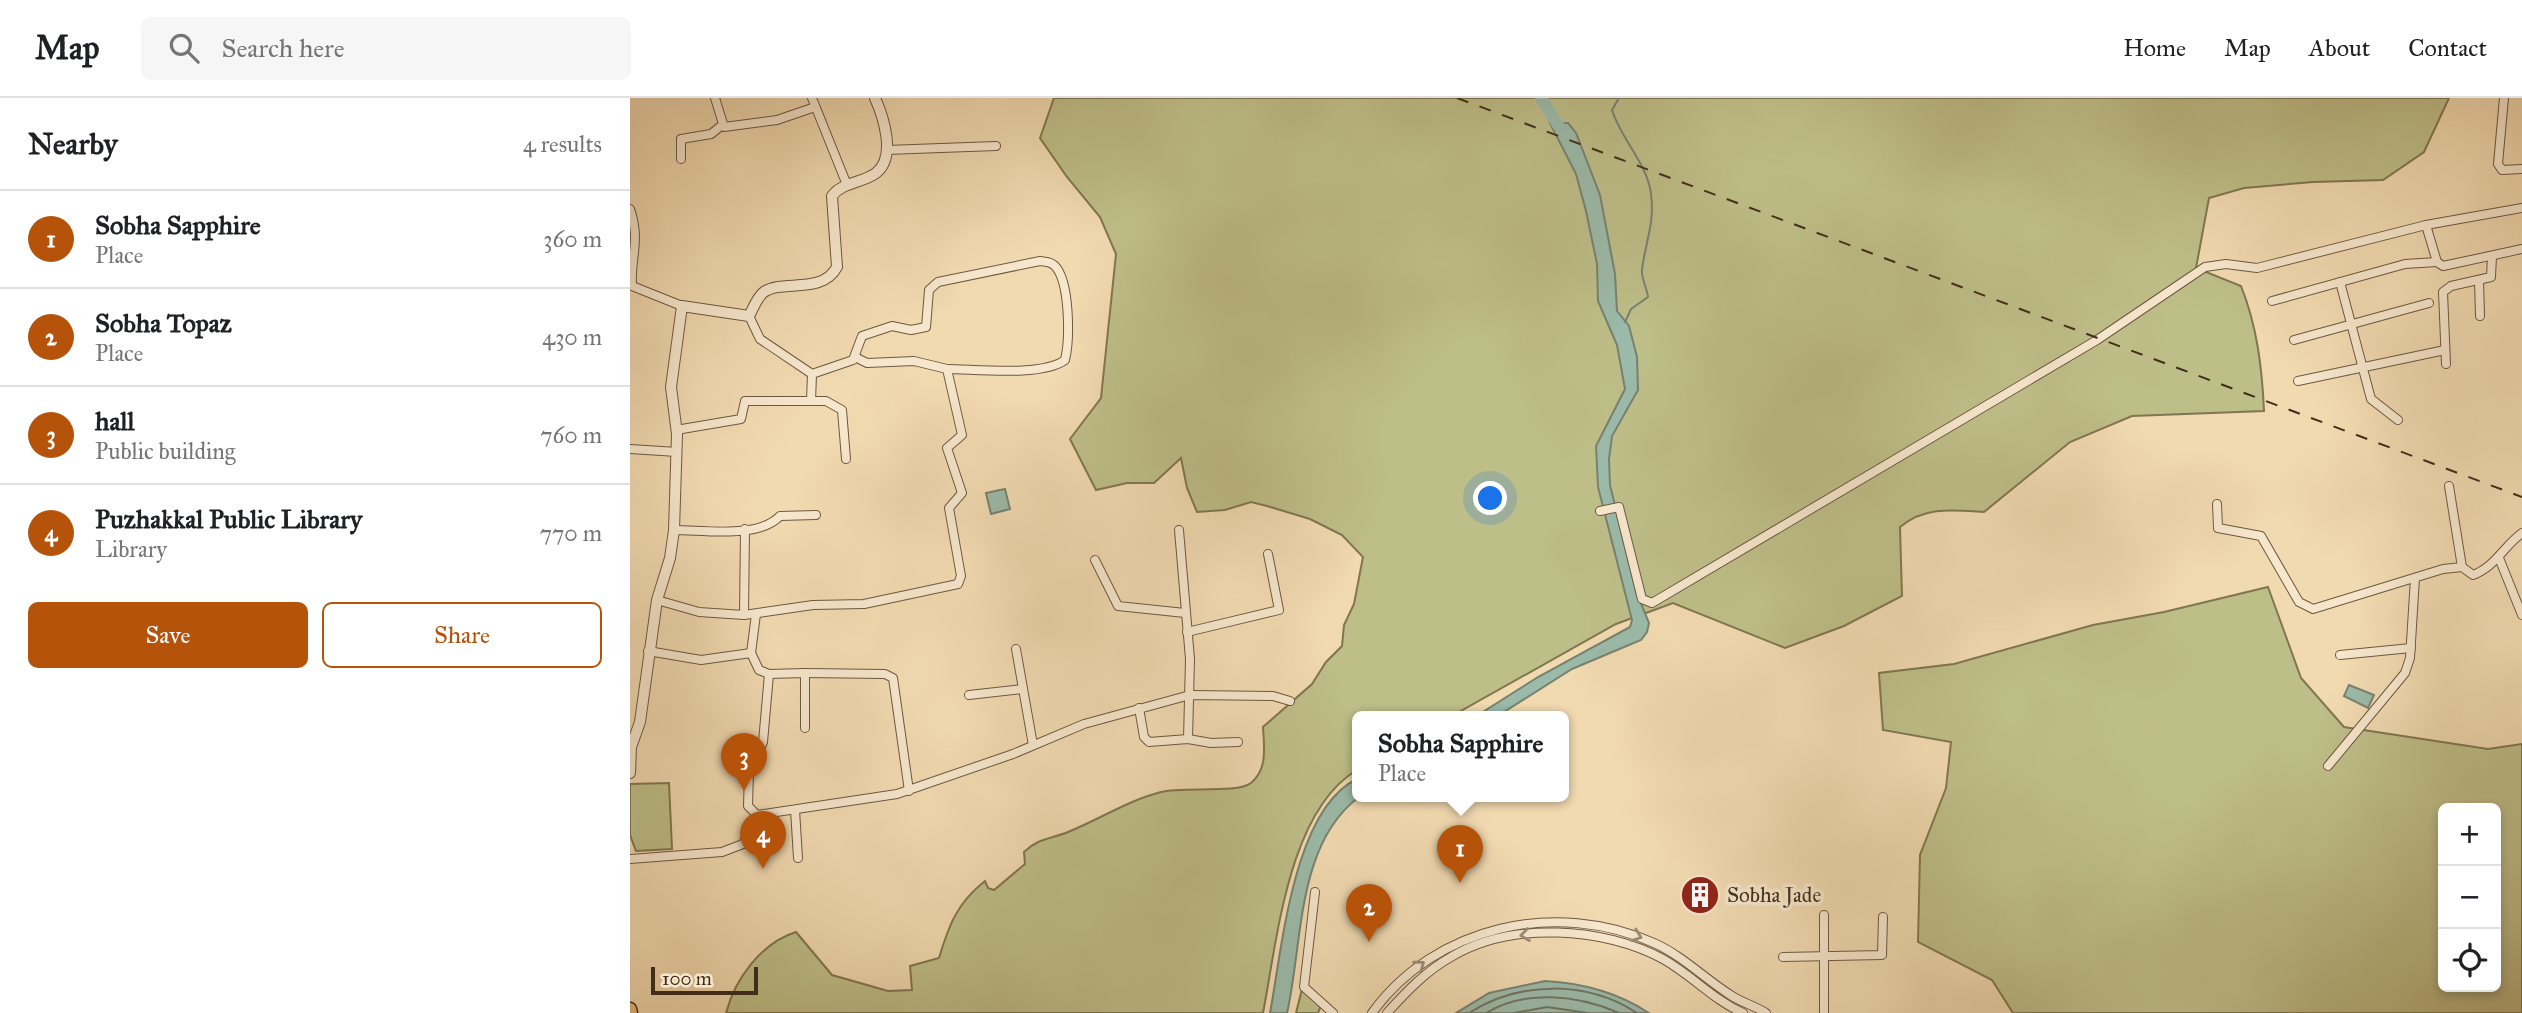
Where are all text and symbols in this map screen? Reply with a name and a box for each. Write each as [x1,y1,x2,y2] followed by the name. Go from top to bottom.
[141,17,631,80] search box
[35,28,99,68] text: Map
[165,29,203,67] icon: search
[221,32,345,64] text: Search here
[2123,33,2186,63] text: Home
[2224,33,2271,63] text: Map
[2309,33,2370,63] text: About
[2408,33,2487,63] text: Contact
[28,126,118,162] text: Nearby
[523,130,602,158] text: 4 results
[95,209,261,241] text: Sobha Sapphire
[46,225,56,253] text: 1
[543,225,602,253] text: 360 m
[95,241,143,269] text: Place
[95,307,232,339] text: Sobha Topaz
[45,323,57,351] text: 2
[542,323,602,351] text: 430 m
[95,339,143,367] text: Place
[95,405,135,437] text: hall
[46,421,56,449] text: 3
[540,421,602,449] text: 760 m
[95,437,235,465] text: Public building
[1473,481,1507,515] your location
[95,503,362,535] text: Puzhakkal Public Library
[45,519,57,547] text: 4
[540,519,602,547] text: 770 m
[95,535,167,563] text: Library
[28,602,308,668] button: Save
[322,602,602,668] button: Share
[1352,711,1569,802] popup
[1378,727,1543,759] text: Sobha Sapphire
[721,733,767,791] pin: 3
[1378,759,1426,787] text: Place
[2438,803,2501,992] map controls
[2438,803,2501,866] button: +
[740,811,786,869] pin: 4
[1437,825,1483,883] pin: 1
[2438,866,2501,929] button: −
[1679,874,1721,916] building icon: Sobha Jade
[1727,882,1821,908] place label: Sobha Jade
[1346,884,1392,942] pin: 2
[1519,928,1531,943] one-way arrow
[1630,928,1642,942] one-way arrow
[2438,929,2501,992] button: locate
[1412,961,1425,974] one-way arrow
[651,964,758,996] scale bar
[662,967,712,990] text: 100 m

